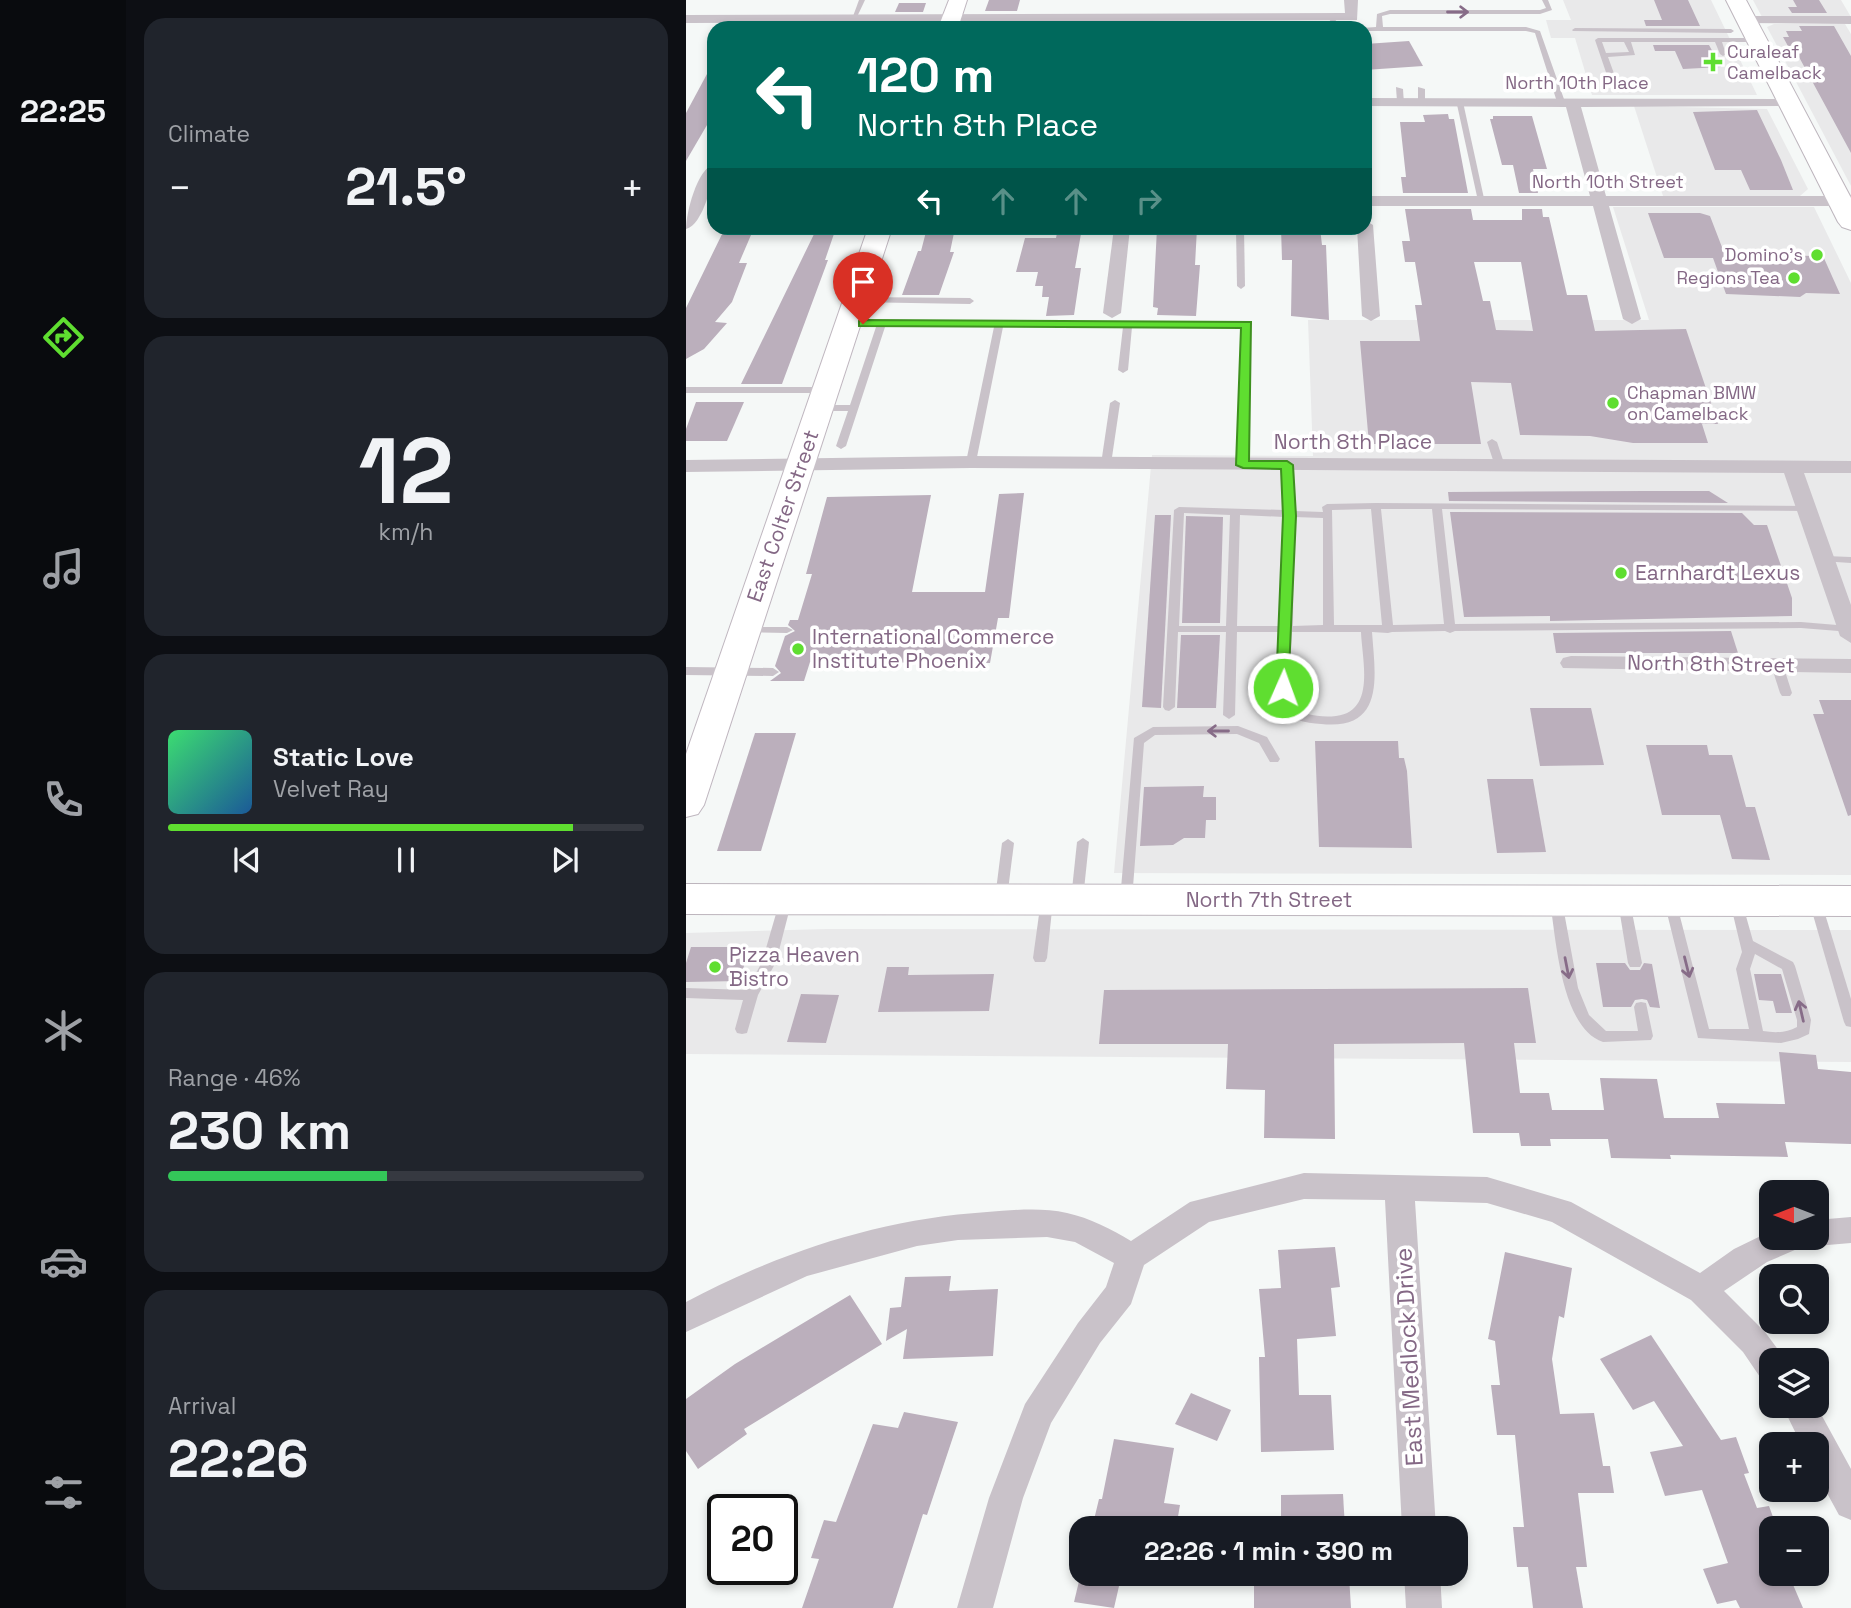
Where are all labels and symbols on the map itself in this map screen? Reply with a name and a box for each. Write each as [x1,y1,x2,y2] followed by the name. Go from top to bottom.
[1446,5,1469,19] one-way arrow
[1727,40,1822,84] place label: Curaleaf Camelback
[1705,54,1721,70] marker: Curaleaf Camelback
[1505,71,1649,94] street label: North 10th Place
[1532,170,1684,193] street label: North 10th Street
[1725,243,1803,266] place label: Domino's
[1809,247,1825,263] marker: Domino's
[833,252,893,324] pin
[1676,266,1780,289] place label: Regions Tea
[1786,270,1802,286] marker: Regions Tea
[1627,381,1756,425] place label: Chapman BMW on Camelback
[1605,395,1621,411] marker: Chapman BMW on Camelback
[740,426,825,606] street label: East Colter Street
[1274,428,1432,455] street label: North 8th Place
[1635,559,1800,586] place label: Earnhardt Lexus
[1613,565,1629,581] marker: Earnhardt Lexus
[812,623,1054,674] place label: International Commerce Institute Phoenix
[790,641,806,657] marker: International Commerce Institute Phoenix
[1627,649,1795,678] street label: North 8th Street
[1246,651,1320,725] position arrow
[1207,724,1230,738] one-way arrow
[1186,886,1352,913] street label: North 7th Street
[729,941,860,992] place label: Pizza Heaven Bistro
[1681,955,1694,978] one-way arrow
[1561,956,1574,979] one-way arrow
[707,959,723,975] marker: Pizza Heaven Bistro
[1794,1000,1808,1023] one-way arrow
[1759,1180,1829,1250] north arrow
[1387,1247,1430,1467] street label: East Medlock Drive
[707,1494,798,1585] speed limit sign: 20

